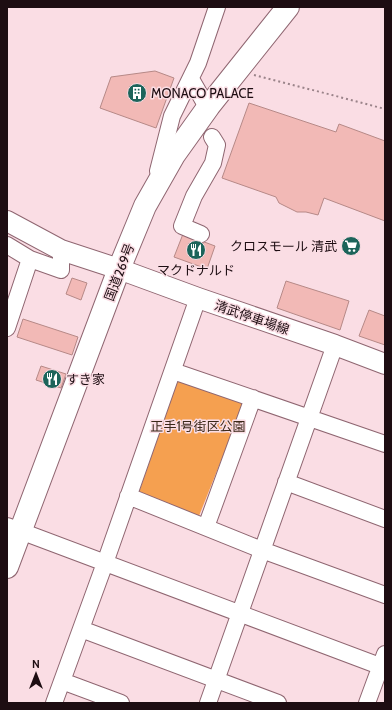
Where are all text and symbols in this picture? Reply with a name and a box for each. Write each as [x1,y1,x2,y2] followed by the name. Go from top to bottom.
[126,82,148,104] building icon: MONACO PALACE
[151,85,254,101] place label: MONACO PALACE
[340,235,362,257] supermarket icon: クロスモール 清武
[230,238,337,254] place label: クロスモール 清武
[185,239,207,261] restaurant icon: マクドナルド
[101,241,137,303] street label: 国道269号
[157,262,235,278] place label: マクドナルド
[213,297,291,337] street label: 清武停車場線
[41,368,63,390] restaurant icon: すき家
[66,371,105,387] place label: すき家
[150,418,246,434] park label: 正手1号街区公園
[16,654,56,694] north arrow
[32,657,40,671] text: N

